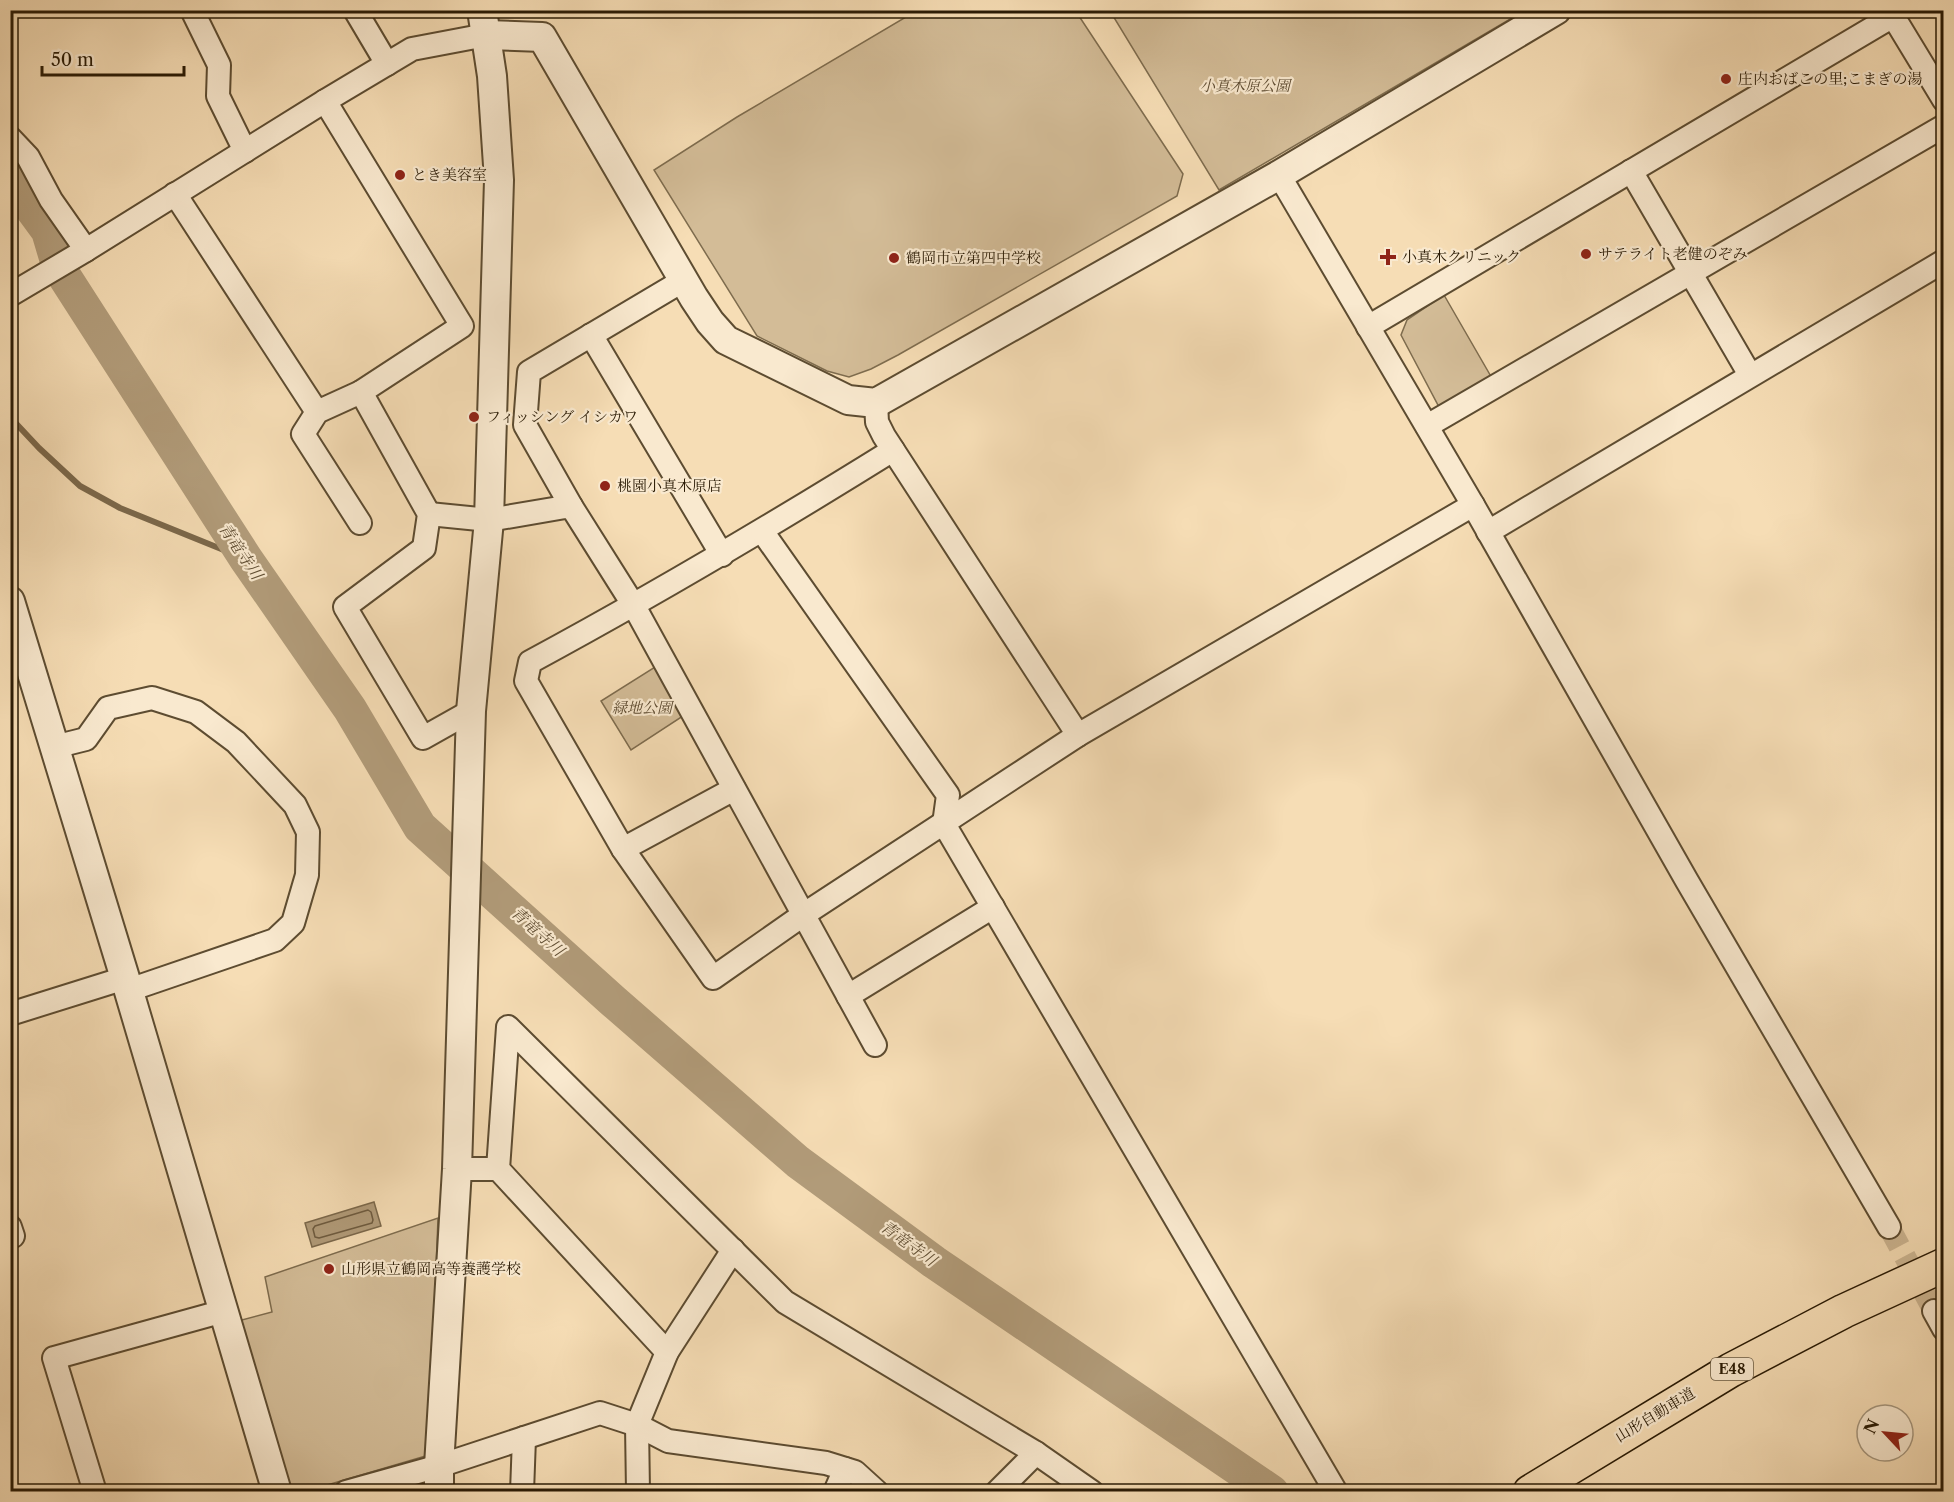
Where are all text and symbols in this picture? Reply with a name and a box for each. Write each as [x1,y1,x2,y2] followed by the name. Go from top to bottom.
[42,39,184,77] scale bar
[51,49,94,71] text: 50 m
[1738,69,1922,88] place label: 庄内おばこの里;こまぎの湯
[1719,72,1733,86] marker: 庄内おばこの里;こまぎの湯
[1200,76,1293,95] park label: 小真木原公園
[412,165,487,184] place label: とき美容室
[393,168,407,182] marker: とき美容室
[1598,244,1748,263] place label: サテライト老健のぞみ
[1402,247,1521,266] place label: 小真木クリニック
[1579,247,1593,261] marker: サテライト老健のぞみ
[906,248,1041,267] place label: 鶴岡市立第四中学校
[1379,248,1397,266] marker: 小真木クリニック
[887,251,901,265] marker: 鶴岡市立第四中学校
[486,407,638,426] place label: フィッシング イシカワ
[467,410,481,424] marker: フィッシング イシカワ
[617,476,722,495] place label: 桃園小真木原店
[598,479,612,493] marker: 桃園小真木原店
[215,519,268,585] water label: 青竜寺川
[612,698,675,717] park label: 緑地公園
[508,902,570,961] water label: 青竜寺川
[877,1216,942,1271] water label: 青竜寺川
[341,1259,521,1278] place label: 山形県立鶴岡高等養護学校
[322,1262,336,1276] marker: 山形県立鶴岡高等養護学校
[1711,1358,1753,1380] road number: E48
[1611,1383,1698,1446] street label: 山形自動車道
[1855,1403,1915,1463] north arrow
[1859,1416,1884,1437] text: N

